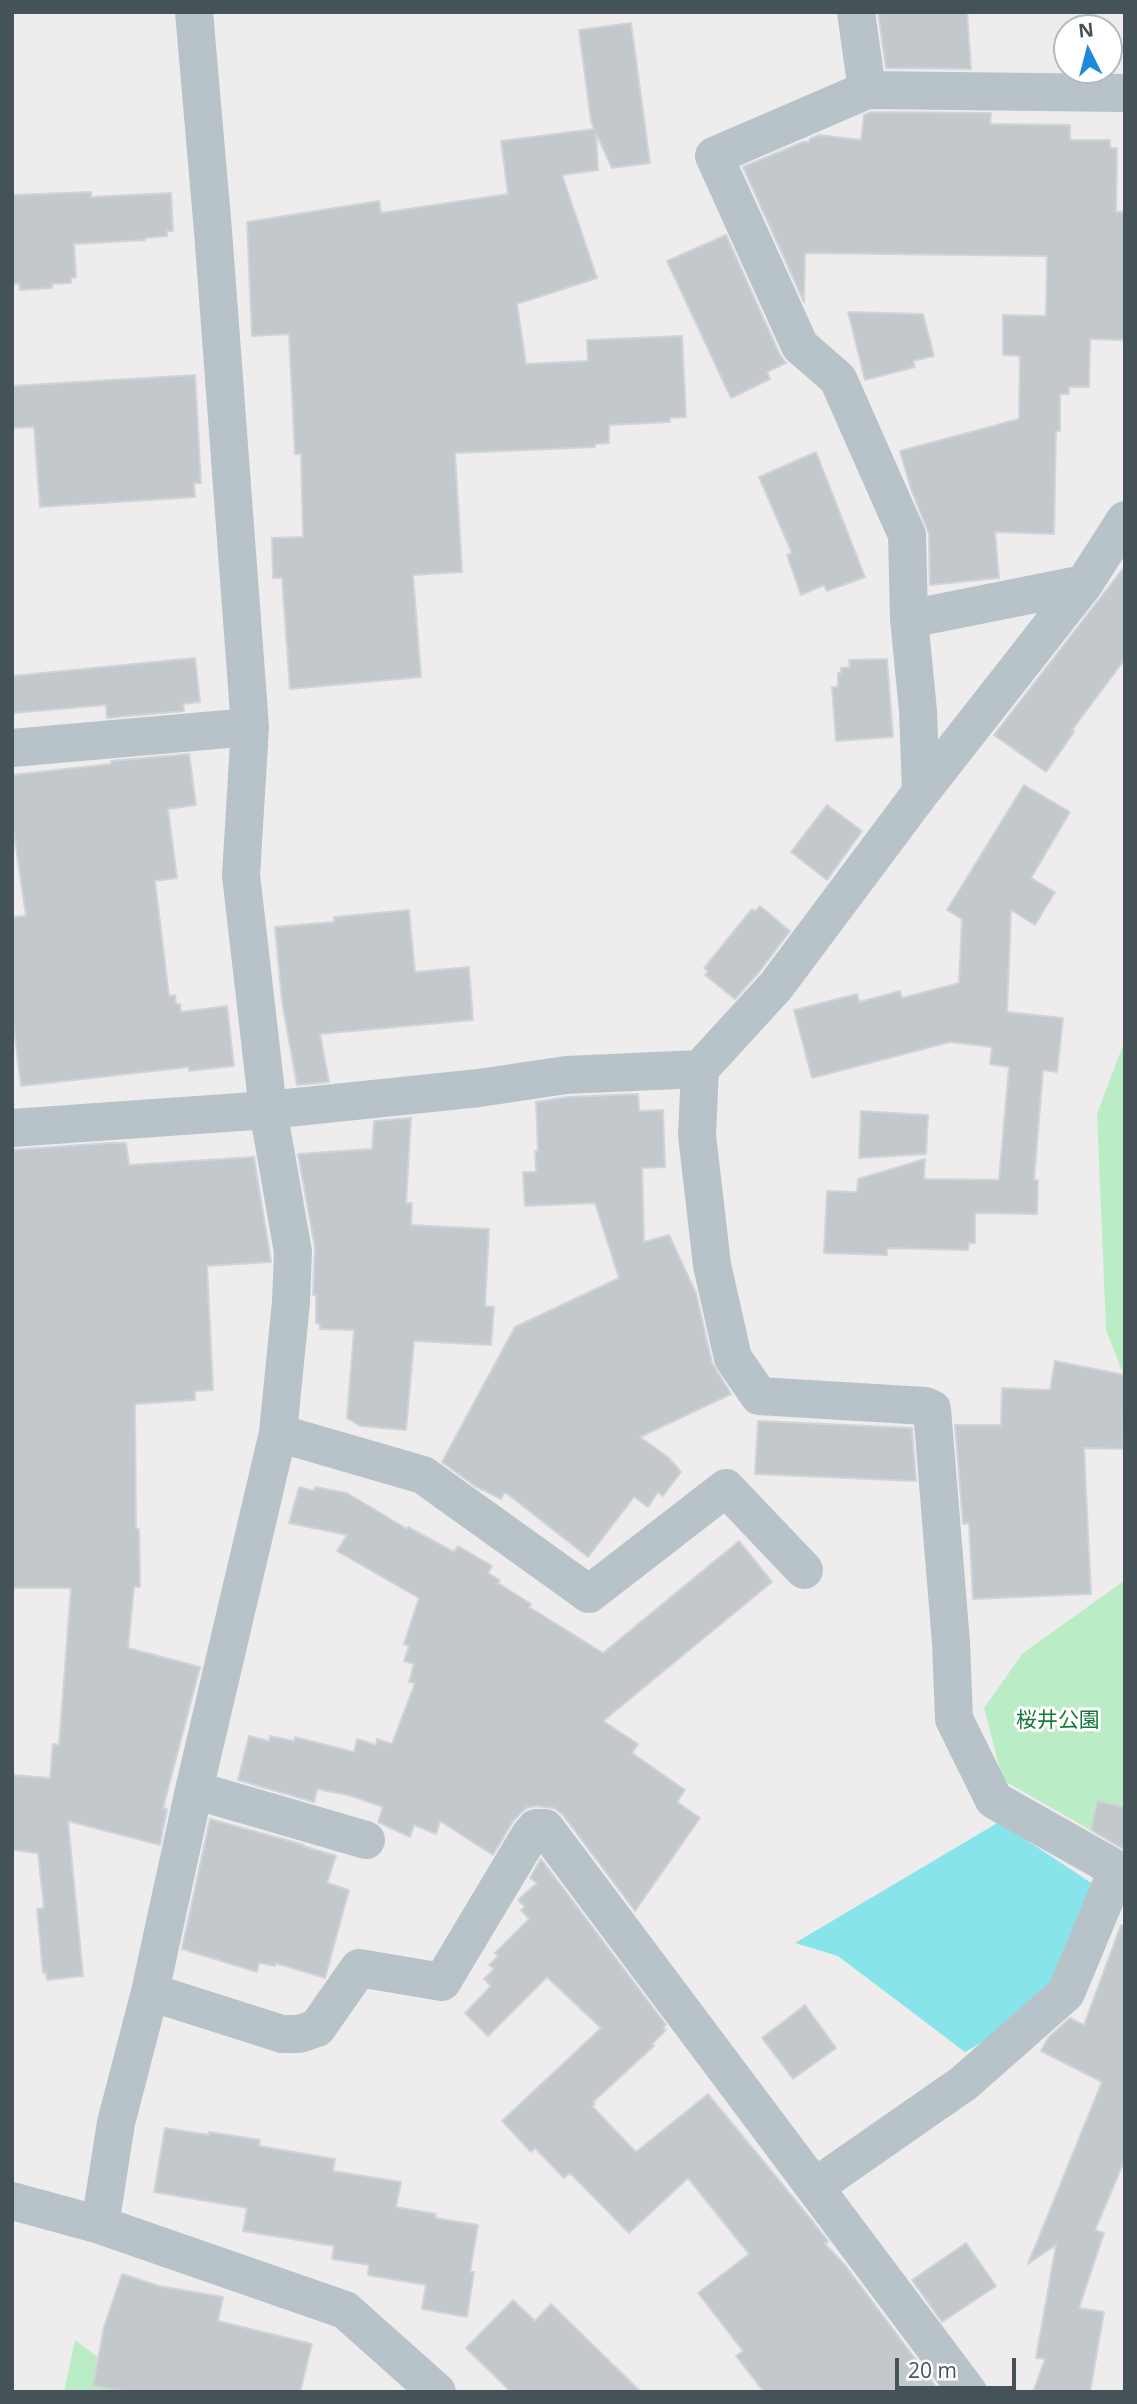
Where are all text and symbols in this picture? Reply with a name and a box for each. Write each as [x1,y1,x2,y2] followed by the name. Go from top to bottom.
[1053,14,1123,84] north arrow
[1077,16,1095,44] text: N
[1016,1708,1100,1734] park label: 桜井公園
[899,2344,1020,2388] scale bar
[908,2356,957,2384] text: 20 m

